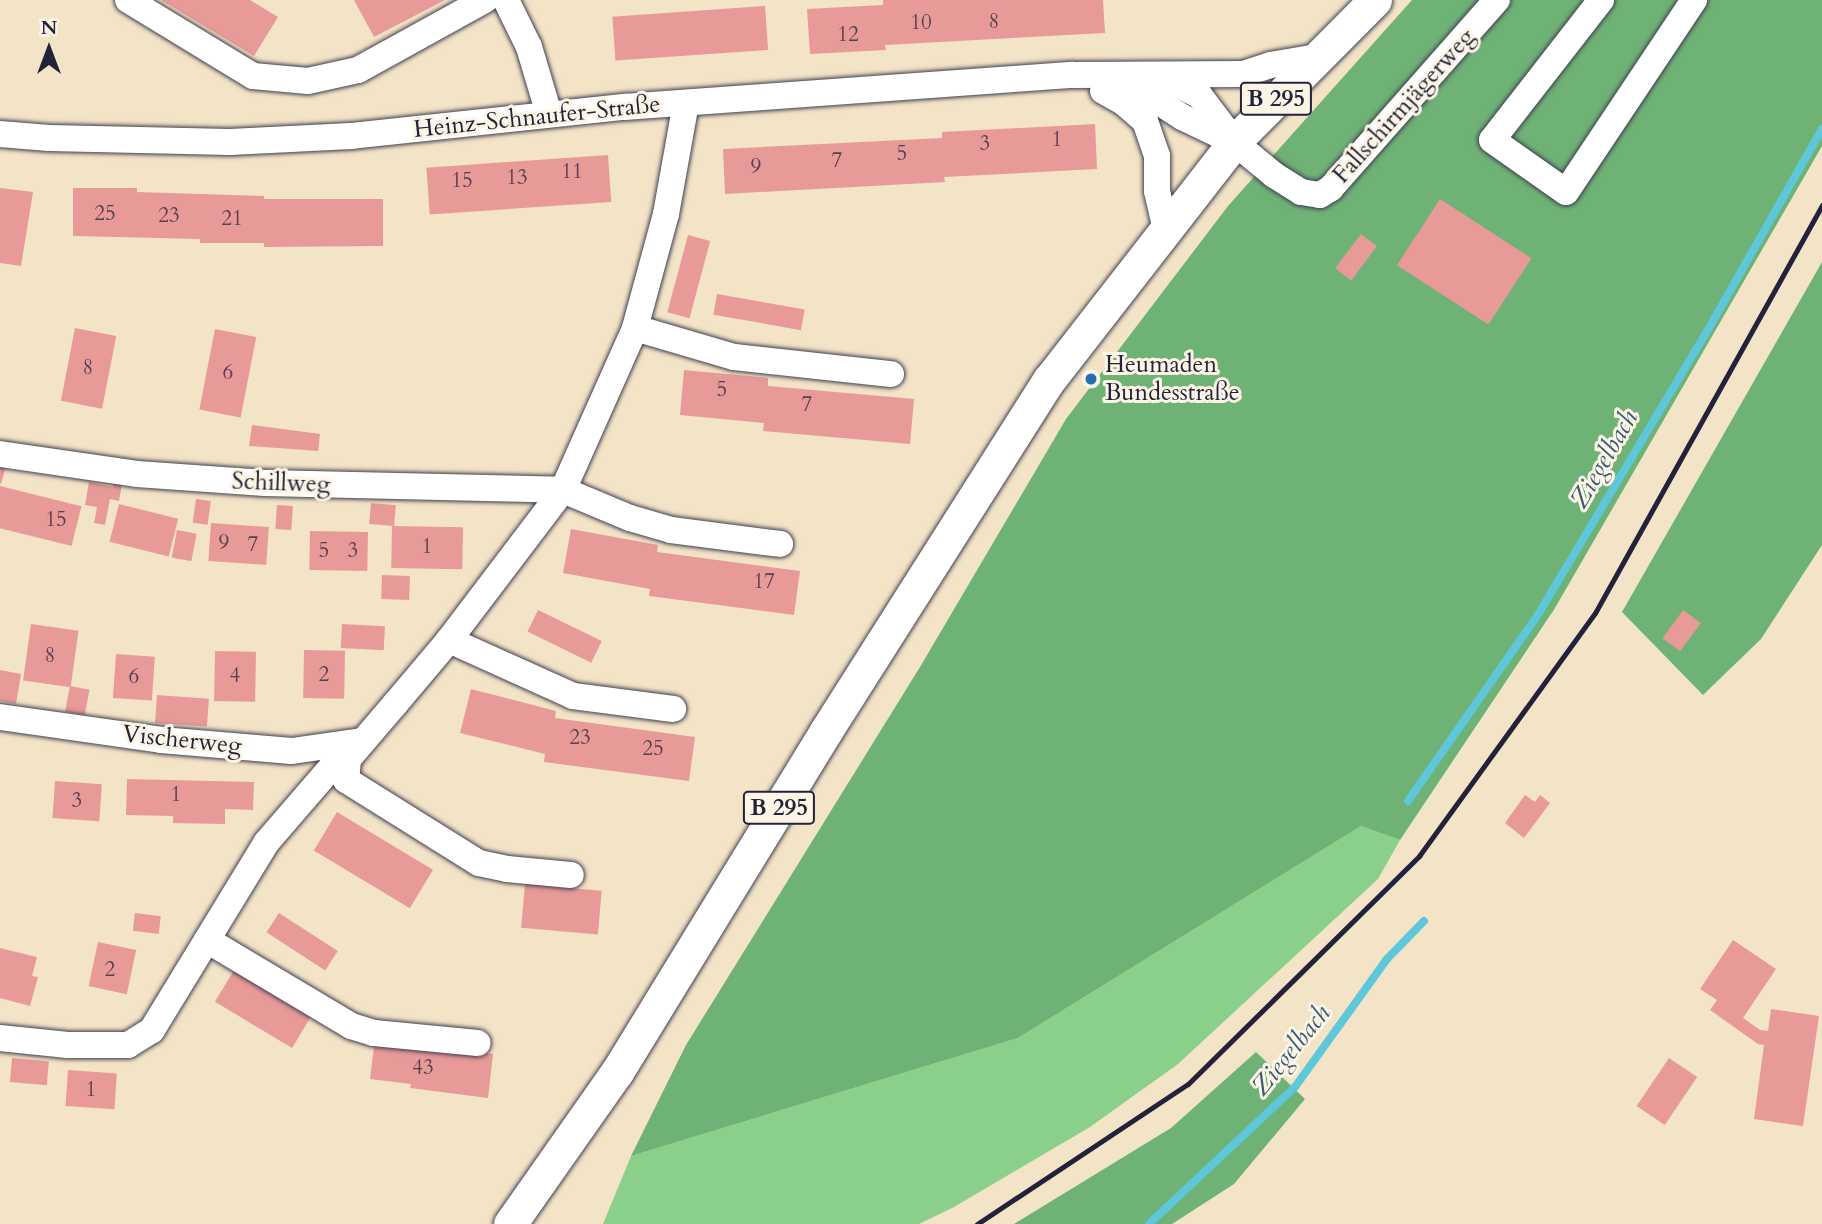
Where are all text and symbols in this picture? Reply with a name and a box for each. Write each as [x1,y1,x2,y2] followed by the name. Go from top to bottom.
[989,9,999,35] house number: 8
[910,10,932,36] house number: 10
[14,14,84,84] north arrow
[41,15,57,41] text: N
[837,22,859,48] house number: 12
[1327,23,1481,189] street label: Fallschirmjägerweg
[1239,80,1313,118] road number: B 295
[412,90,662,144] street label: Heinz-Schnaufer-Straße
[1052,127,1062,153] house number: 1
[980,131,990,157] house number: 3
[897,141,907,167] house number: 5
[832,148,842,174] house number: 7
[751,154,761,180] house number: 9
[561,159,583,185] house number: 11
[506,165,528,191] house number: 13
[451,168,473,194] house number: 15
[94,201,116,227] house number: 25
[158,203,180,229] house number: 23
[221,206,243,232] house number: 21
[1105,351,1240,407] place label: Heumaden Bundesstraße
[83,355,93,381] house number: 8
[223,360,233,386] house number: 6
[1083,371,1099,387] marker: Heumaden Bundesstraße
[717,377,727,403] house number: 5
[802,392,812,418] house number: 7
[1564,405,1644,513] water label: Ziegelbach
[231,467,331,499] street label: Schillweg
[45,507,67,533] house number: 15
[219,530,229,556] house number: 9
[248,532,258,558] house number: 7
[422,534,432,560] house number: 1
[319,538,329,564] house number: 5
[348,538,358,564] house number: 3
[753,569,775,595] house number: 17
[45,643,55,669] house number: 8
[319,662,329,688] house number: 2
[230,663,240,689] house number: 4
[129,664,139,690] house number: 6
[121,719,243,761] street label: Vischerweg
[569,725,591,751] house number: 23
[642,736,664,762] house number: 25
[171,782,181,808] house number: 1
[72,788,82,814] house number: 3
[742,788,816,828] road number: B 295
[105,957,115,983] house number: 2
[1245,998,1337,1102] water label: Ziegelbach
[412,1055,434,1081] house number: 43
[86,1077,96,1103] house number: 1

